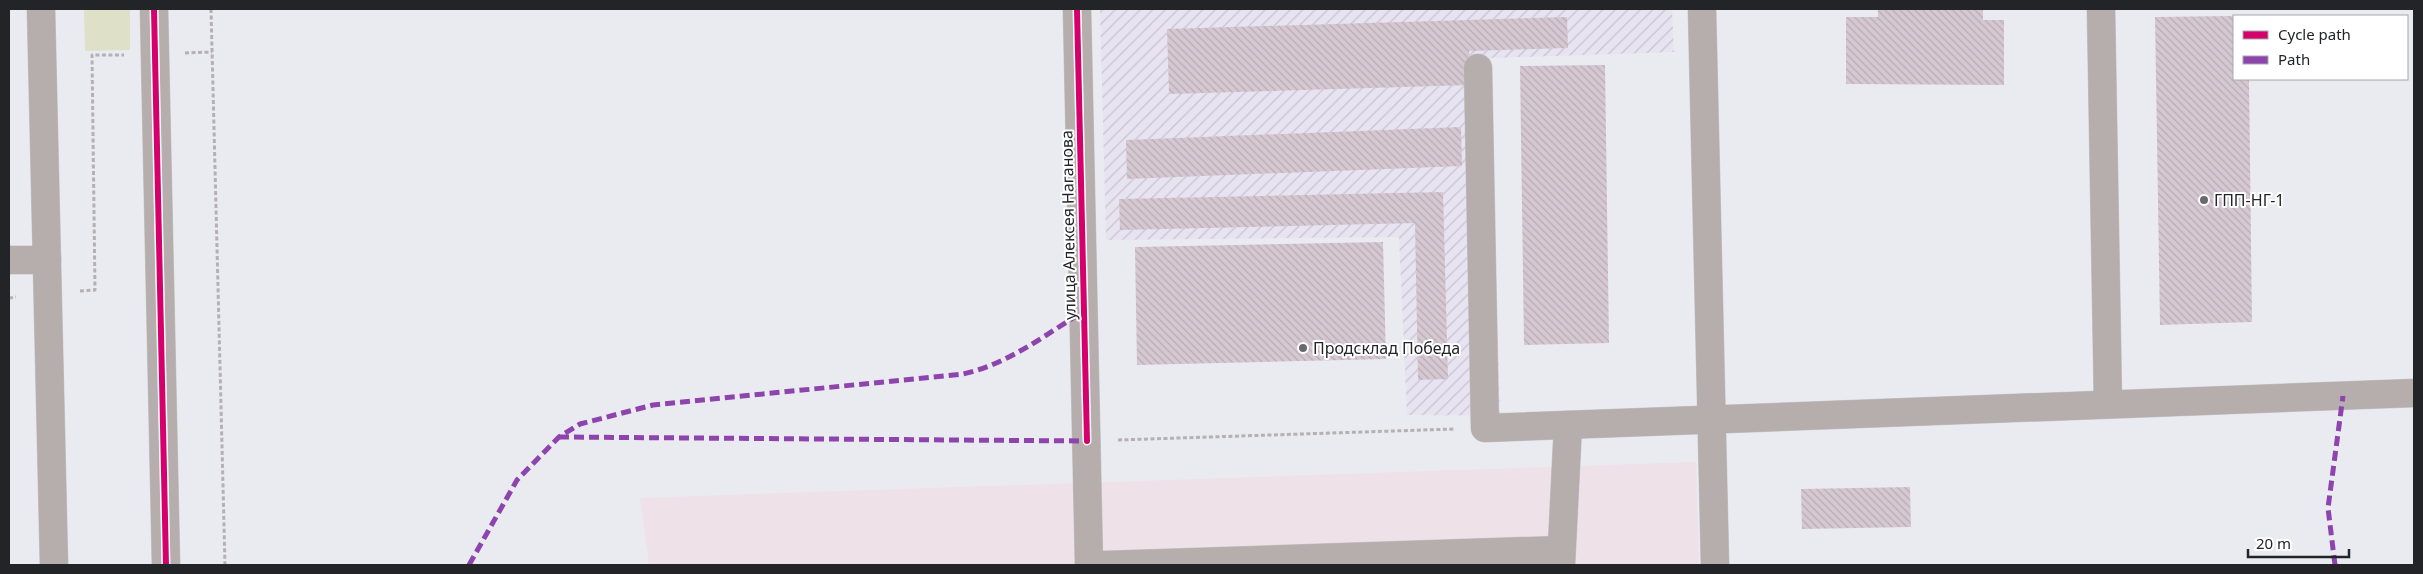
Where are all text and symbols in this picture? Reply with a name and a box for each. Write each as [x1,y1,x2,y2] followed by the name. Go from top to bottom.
[2233,15,2408,80] legend
[2278,24,2351,44] text: Cycle path
[2278,49,2310,69] text: Path
[1055,130,1081,320] street label: улица Алексея Наганова
[2214,189,2284,211] place label: ГПП-НГ-1
[2198,194,2210,206] marker: ГПП-НГ-1
[1313,337,1460,359] place label: Продсклад Победа
[1297,342,1309,354] marker: Продсклад Победа
[2248,526,2349,558] scale bar
[2256,533,2291,553] text: 20 m

